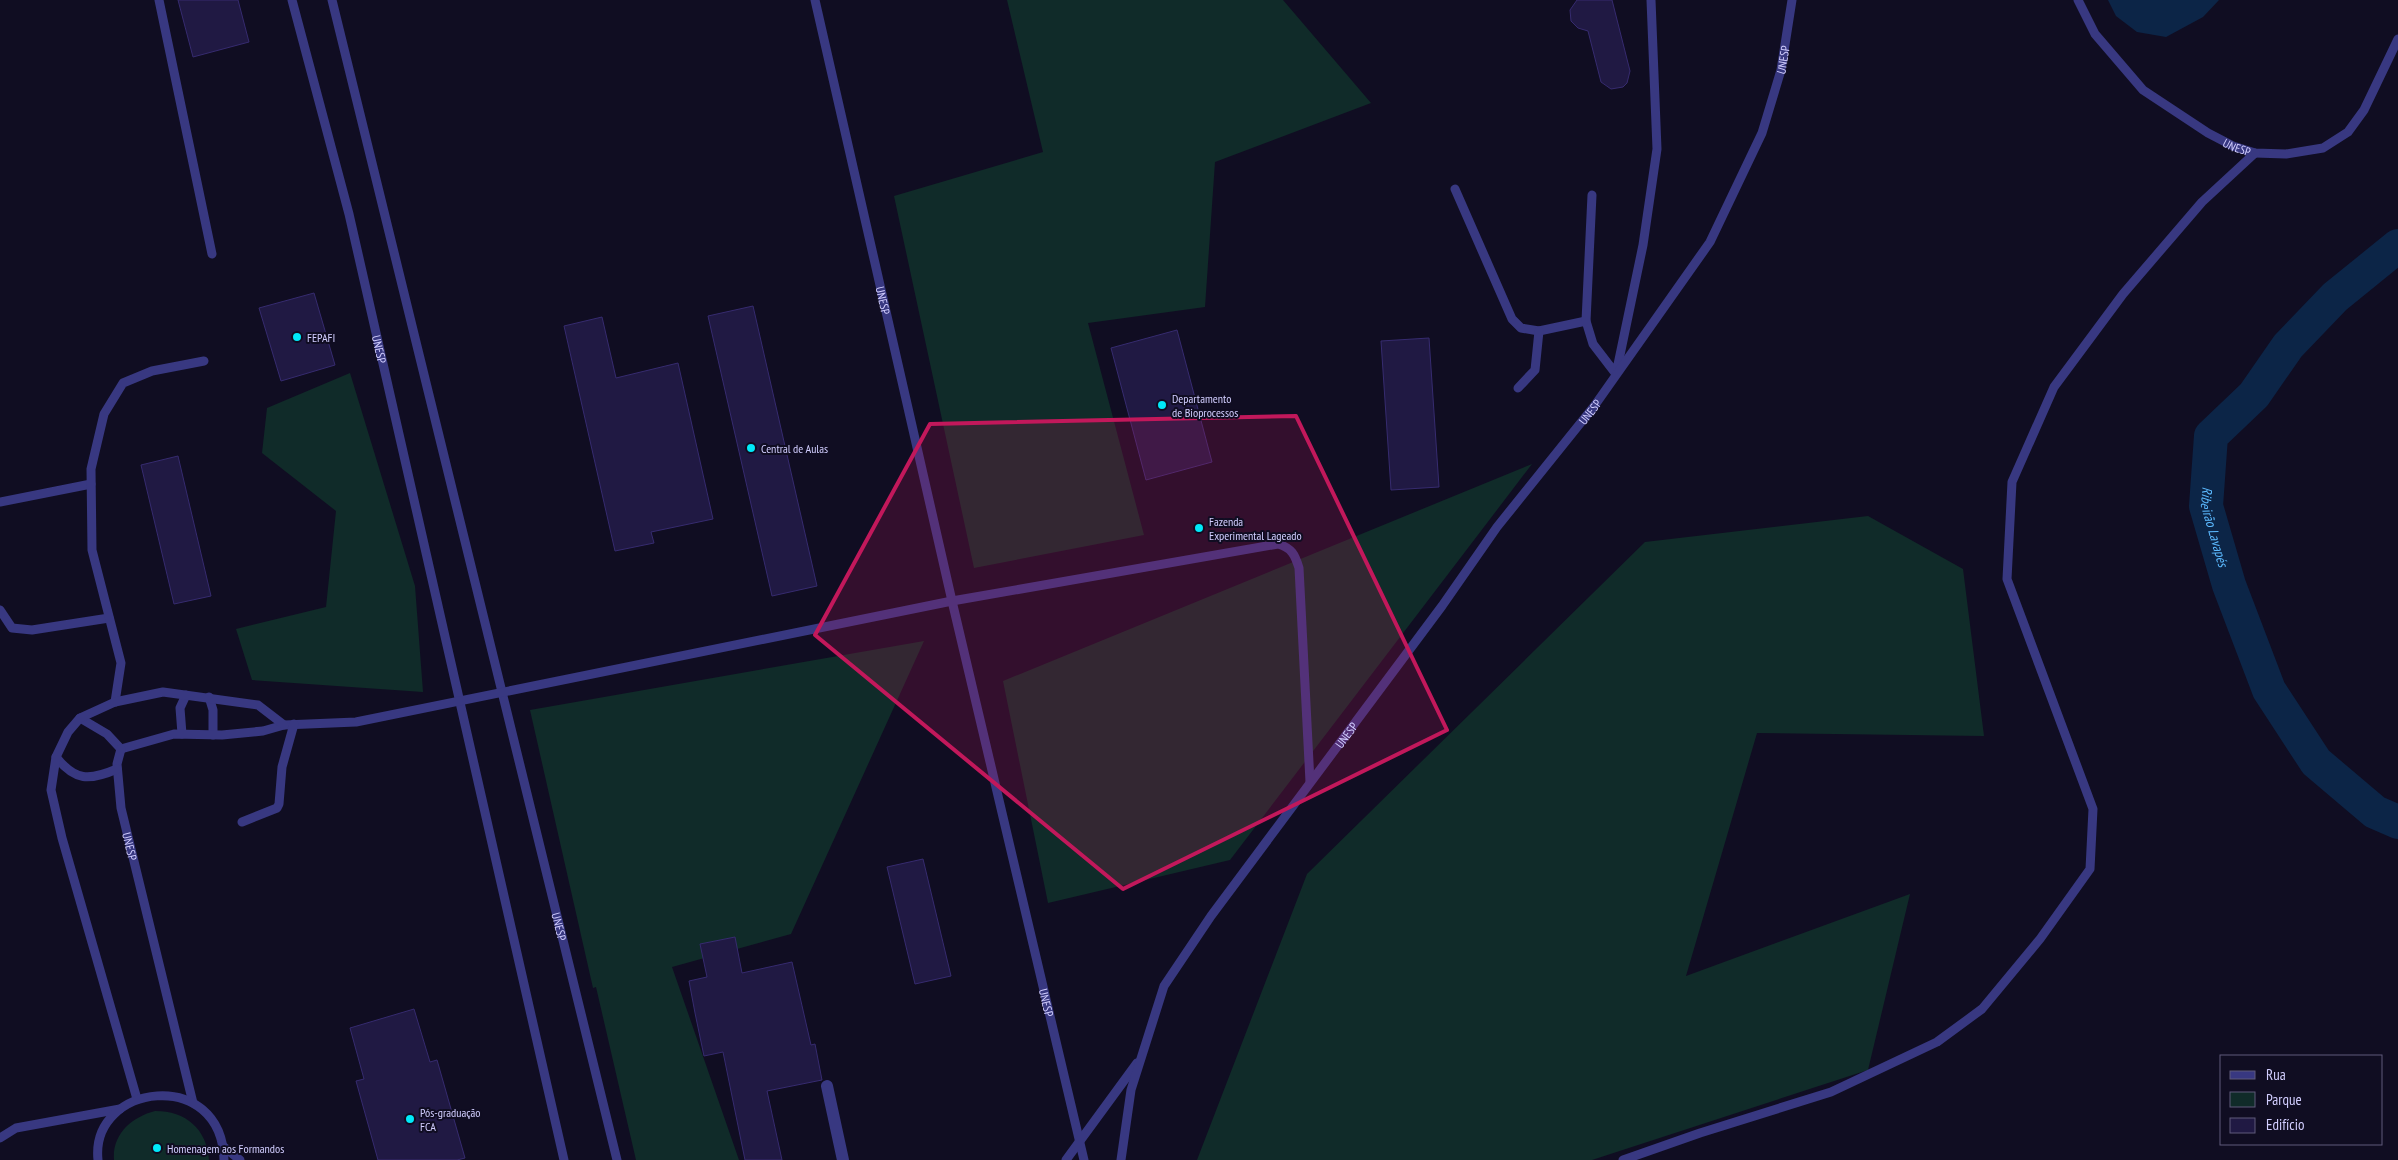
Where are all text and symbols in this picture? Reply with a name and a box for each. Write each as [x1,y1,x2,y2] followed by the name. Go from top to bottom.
[1773,44,1792,76] street label: UNESP
[2221,135,2253,159] street label: UNESP
[873,285,894,316] street label: UNESP
[307,330,335,345] place label: FEPAFI
[291,331,303,343] marker: FEPAFI
[369,334,390,365] street label: UNESP
[1172,391,1238,420] place label: Departamento de Bioprocessos
[1575,396,1605,427] street label: UNESP
[1156,399,1168,411] marker: Departamento de Bioprocessos
[761,441,828,456] place label: Central de Aulas
[745,442,757,454] marker: Central de Aulas
[2197,486,2233,570] water label: Ribeirão Lavapés
[1209,514,1302,543] place label: Fazenda Experimental Lageado
[1193,522,1205,534] marker: Fazenda Experimental Lageado
[1331,719,1361,751] street label: UNESP
[120,831,141,862] street label: UNESP
[549,911,570,943] street label: UNESP
[1036,987,1058,1019] street label: UNESP
[2220,1055,2383,1145] legend
[2266,1065,2286,1084] text: Rua
[2266,1090,2302,1109] text: Parque
[420,1105,481,1134] place label: Pós-graduação FCA
[404,1113,416,1125] marker: Pós-graduação FCA
[2266,1115,2304,1134] text: Edifício
[167,1141,284,1156] place label: Homenagem aos Formandos
[151,1142,163,1154] marker: Homenagem aos Formandos

